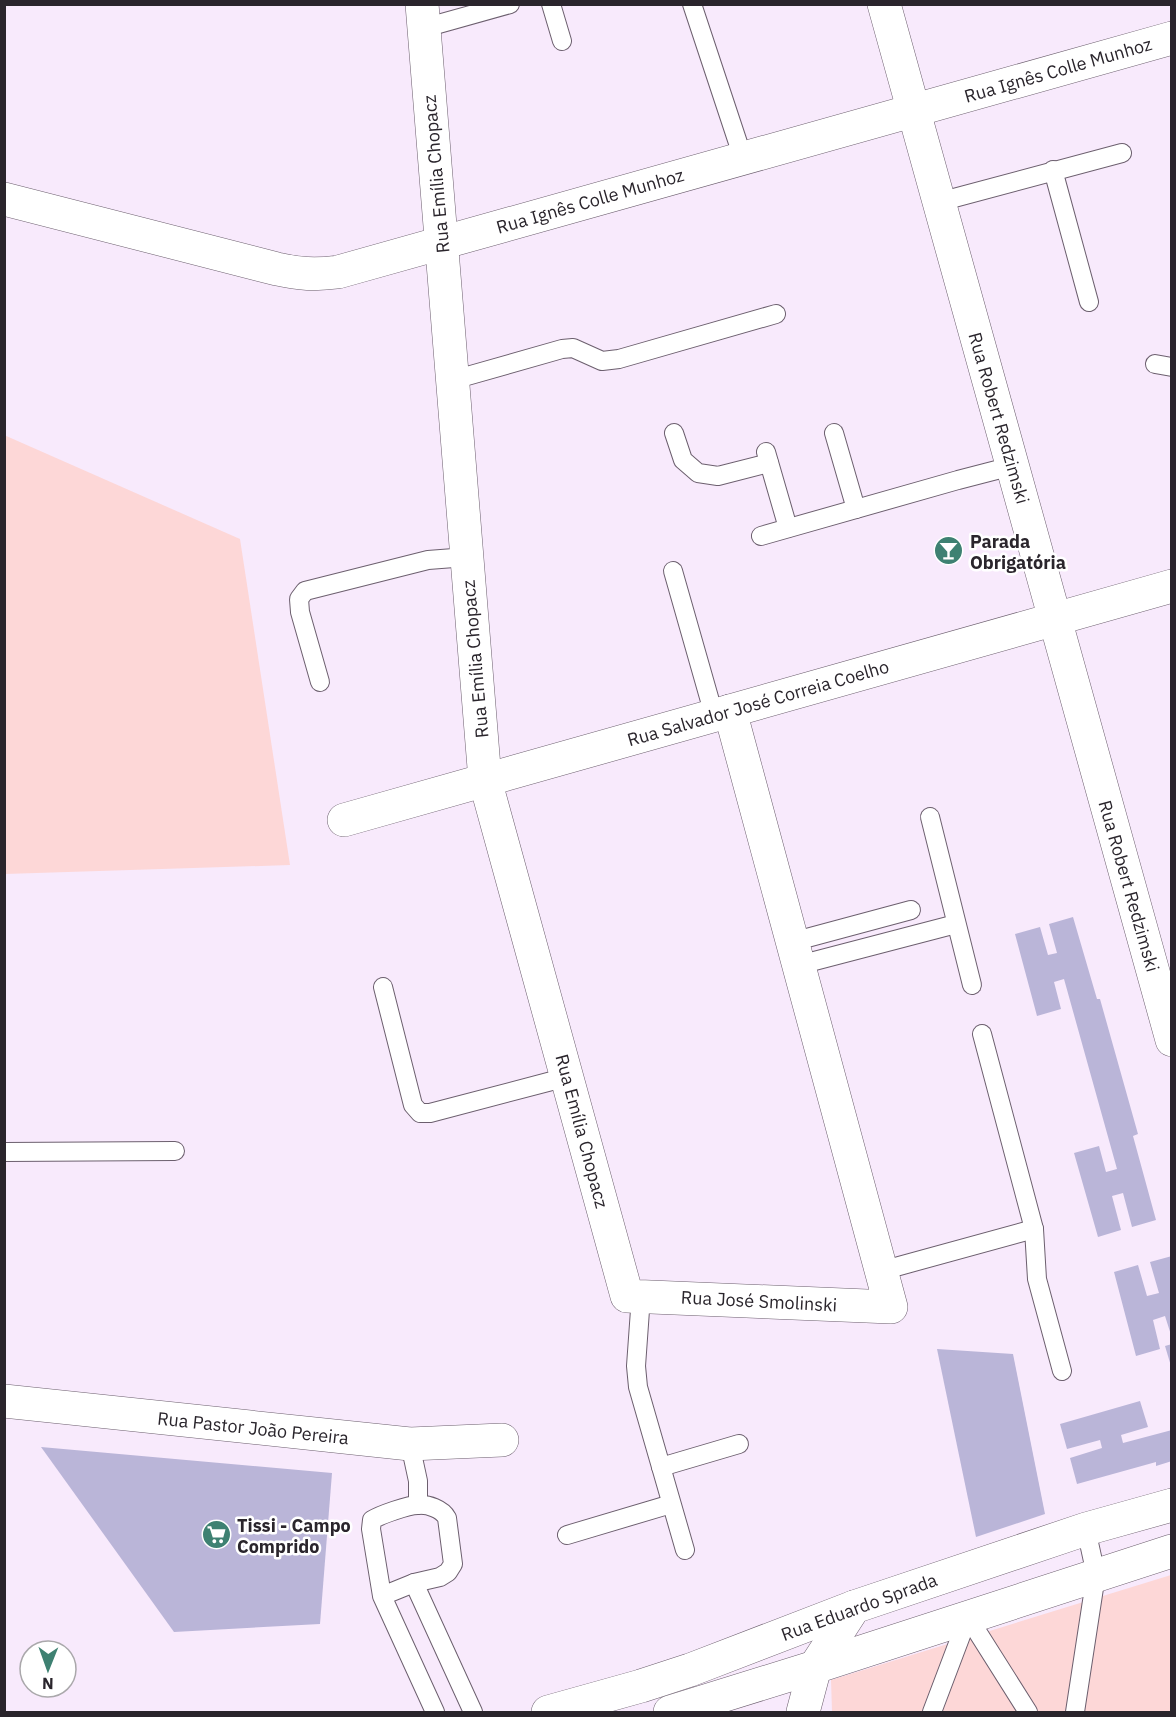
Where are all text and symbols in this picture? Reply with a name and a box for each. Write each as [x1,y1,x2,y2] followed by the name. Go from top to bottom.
[962,32,1154,108] street label: Rua Ignês Colle Munhoz
[418,94,454,254] street label: Rua Emília Chopacz
[494,163,686,239] street label: Rua Ignês Colle Munhoz
[963,330,1035,506] street label: Rua Robert Redzimski
[970,530,1066,574] place label: Parada Obrigatória
[933,535,965,567] bar icon: Parada Obrigatória
[457,579,493,739] street label: Rua Emília Chopacz
[624,655,892,751] street label: Rua Salvador José Correia Coelho
[1093,798,1165,974] street label: Rua Robert Redzimski
[550,1051,614,1211] street label: Rua Emília Chopacz
[680,1285,838,1317] street label: Rua José Smolinski
[156,1407,350,1450] street label: Rua Pastor João Pereira
[237,1514,351,1558] place label: Tissi - Campo Comprido
[200,1519,232,1551] supermarket icon: Tissi - Campo Comprido
[778,1568,941,1646] street label: Rua Eduardo Sprada
[18,1639,78,1699] north arrow
[42,1674,54,1694] text: N

